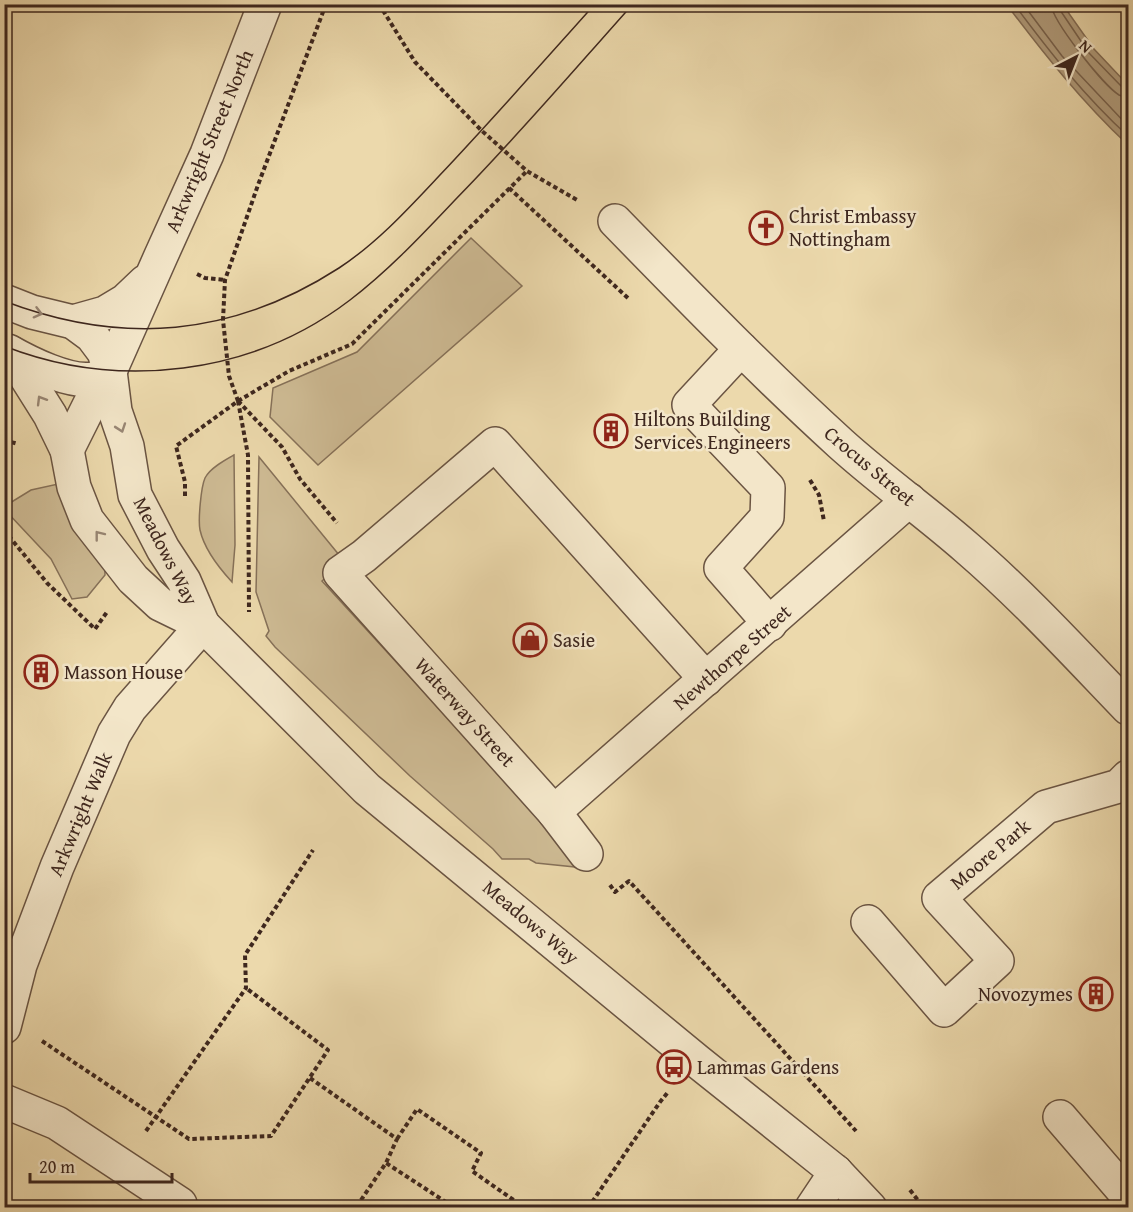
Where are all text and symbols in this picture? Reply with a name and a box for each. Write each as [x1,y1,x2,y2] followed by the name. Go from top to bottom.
[1046,27,1106,87] north arrow
[1074,33,1098,59] text: N
[157,45,260,237] street label: Arkwright Street North
[789,201,917,253] place label: Christ Embassy Nottingham
[748,210,784,246] church icon: Christ Embassy Nottingham
[32,306,43,318] one-way arrow
[37,396,49,406] one-way arrow
[634,404,791,456] place label: Hiltons Building Services Engineers
[593,413,629,449] building icon: Hiltons Building Services Engineers
[818,419,922,513] street label: Crocus Street
[113,422,126,433] one-way arrow
[127,492,206,610] street label: Meadows Way
[96,531,107,542] one-way arrow
[666,597,797,716] street label: Newthorpe Street
[512,622,548,658] shop icon: Sasie
[553,625,595,654] place label: Sasie
[408,650,523,773] street label: Waterway Street
[23,654,59,690] building icon: Masson House
[64,657,183,686] place label: Masson House
[40,746,119,881] street label: Arkwright Walk
[943,811,1037,896] street label: Moore Park
[477,873,586,971] street label: Meadows Way
[1078,976,1114,1012] building icon: Novozymes
[978,979,1073,1008] place label: Novozymes
[656,1049,692,1085] bus stop icon: Lammas Gardens
[697,1052,839,1081] place label: Lammas Gardens
[30,1146,172,1184] scale bar
[39,1153,75,1180] text: 20 m

